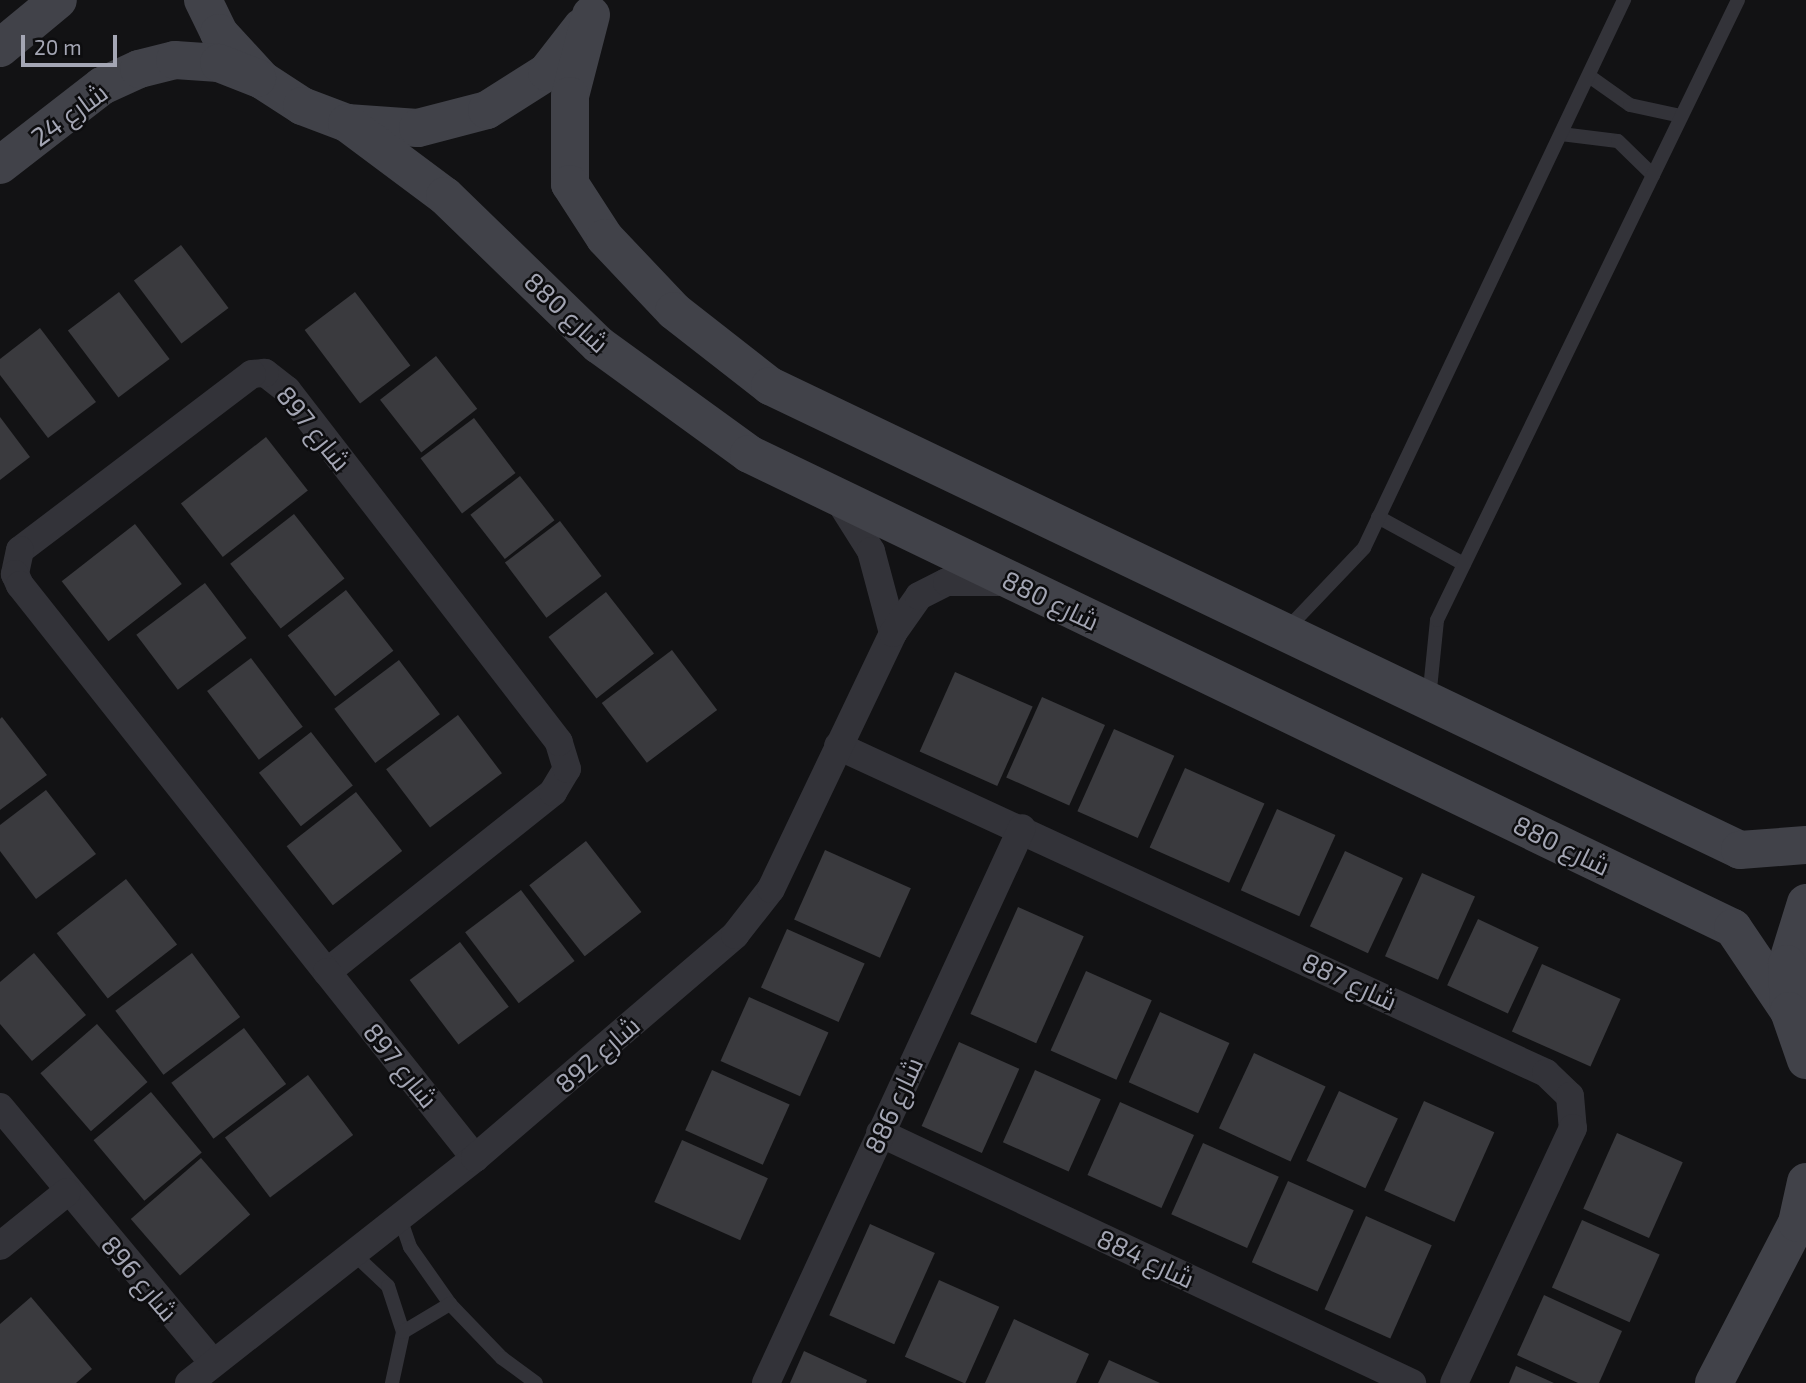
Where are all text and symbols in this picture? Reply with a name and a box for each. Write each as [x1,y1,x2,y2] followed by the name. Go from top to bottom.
[24,21,121,65] scale bar
[34,34,82,59] text: 20 m
[25,76,113,152] street label: شارع 24
[519,265,615,359] street label: شارع 880
[270,379,358,477] street label: شارع 897
[998,563,1104,637] street label: شارع 880
[1509,808,1615,882] street label: شارع 880
[1298,946,1402,1016] street label: شارع 887
[548,1009,646,1099] street label: شارع 892
[357,1016,445,1114] street label: شارع 897
[857,1052,929,1158] street label: شارع 886
[1092,1222,1200,1294] street label: شارع 884
[95,1229,185,1327] street label: شارع 896

